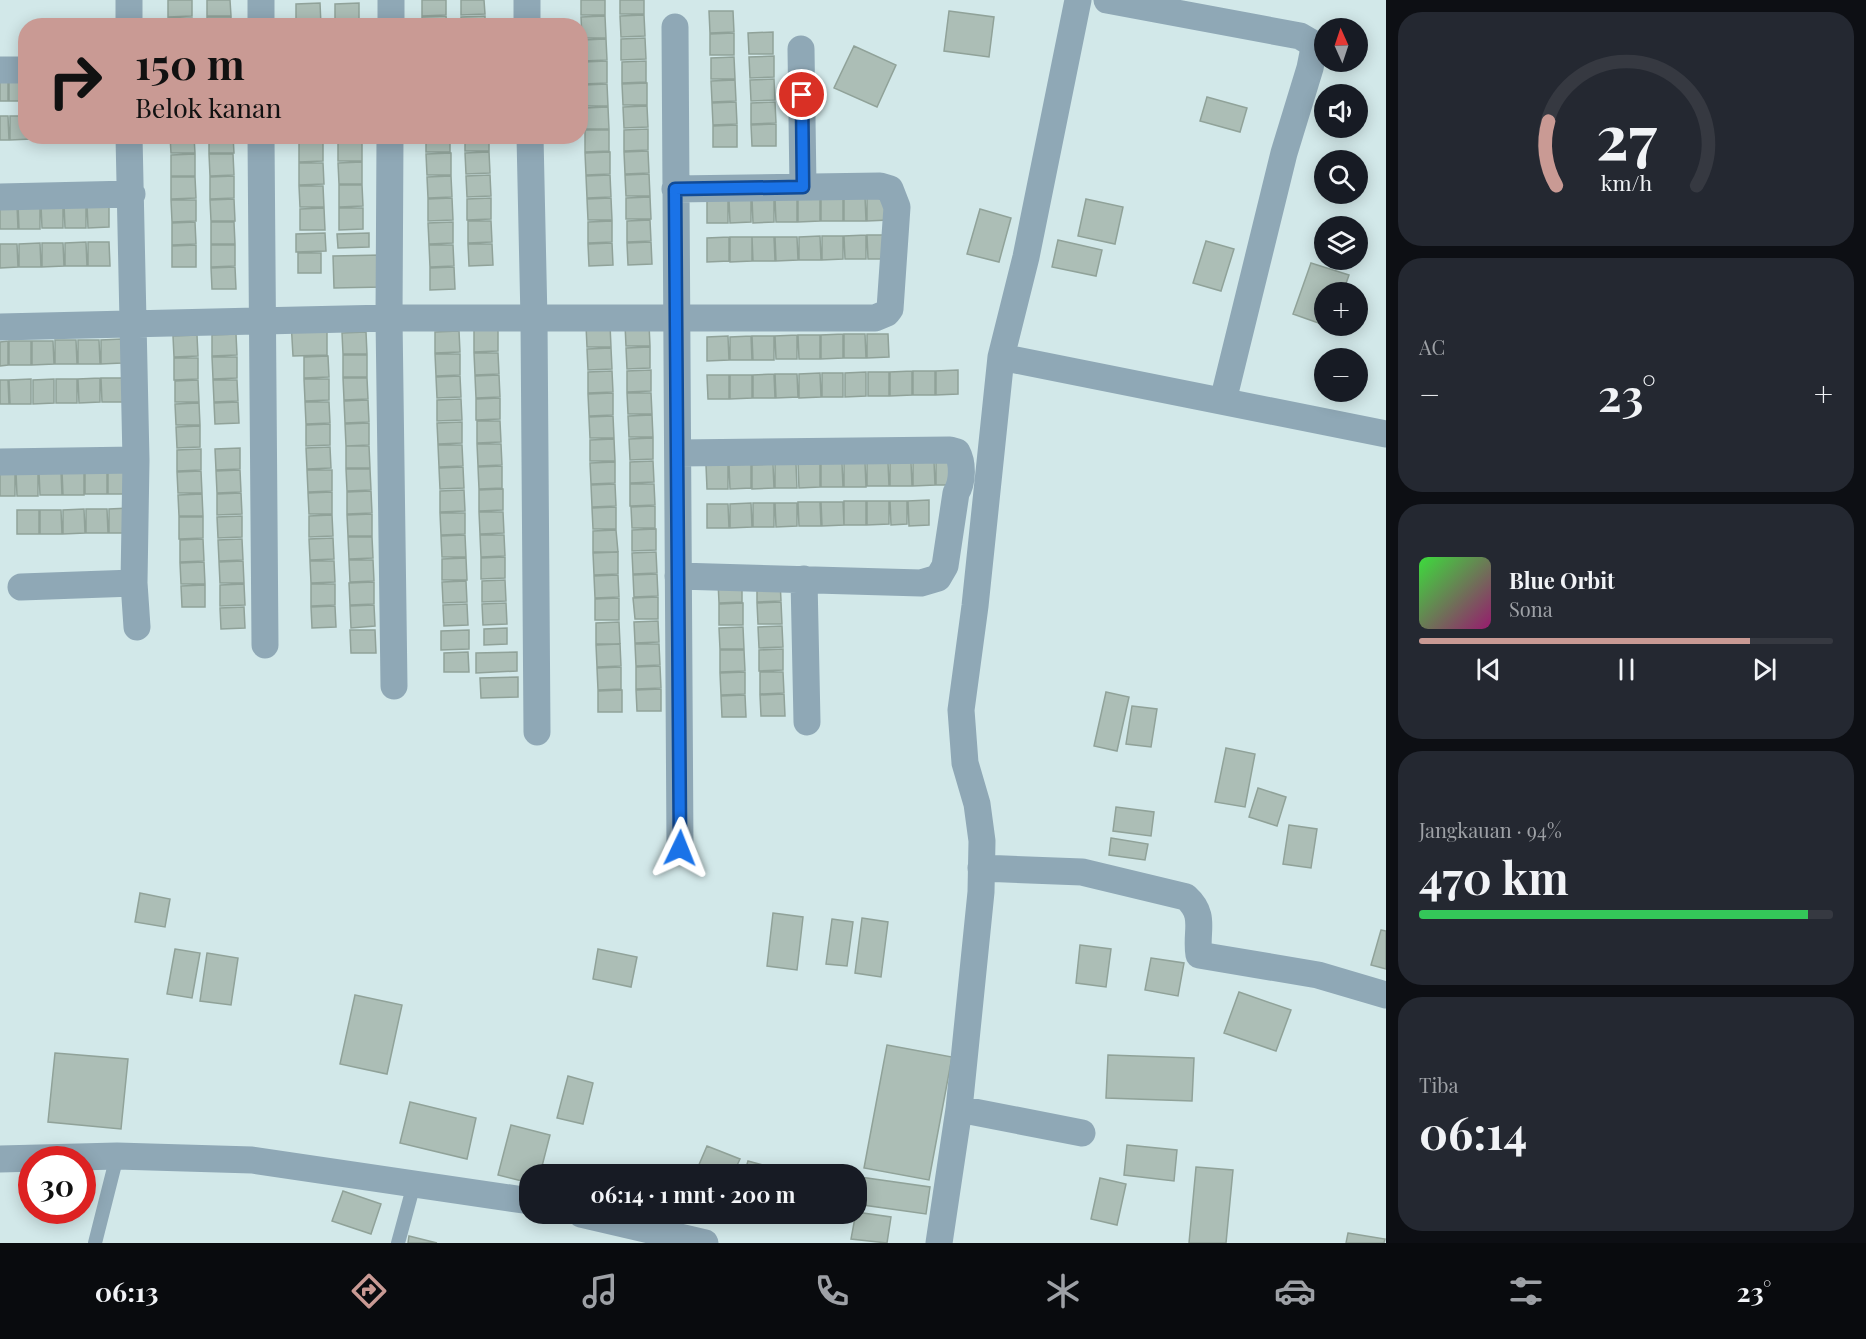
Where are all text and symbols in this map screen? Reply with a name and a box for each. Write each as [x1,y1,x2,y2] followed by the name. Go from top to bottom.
[1314,18,1368,72] north arrow
[1314,18,1368,402] map controls
[135,35,245,91] text: 150 m
[36,42,114,120] icon: right
[776,69,827,120] pin
[785,78,818,111] icon: arrive
[1314,84,1368,138] button: sound
[135,89,282,125] text: Belok kanan
[1595,92,1657,176] text: 27
[1314,150,1368,204] button: search
[1600,168,1652,196] text: km/h
[1314,216,1368,270] button: layers
[1314,282,1368,336] button: +
[1419,333,1445,360] text: AC
[1314,348,1368,402] button: −
[1598,363,1656,423] text: 23°
[1419,371,1440,415] text: −
[1814,371,1833,415] text: +
[1509,565,1615,595] text: Blue Orbit
[1509,595,1553,622] text: Sona
[1472,653,1505,686] icon: previous
[1610,653,1643,686] icon: pause
[1748,653,1781,686] icon: next
[648,816,712,880] position arrow
[1419,816,1562,843] text: Jangkauan · 94%
[1419,846,1569,906] text: 470 km
[1419,1071,1459,1098] text: Tiba
[1419,1101,1527,1161] text: 06:14
[18,1146,96,1224] speed limit sign: 30
[591,1179,795,1209] text: 06:14 · 1 mnt · 200 m
[348,1270,390,1312] icon: directions
[579,1270,621,1312] icon: music
[811,1270,853,1312] icon: phone
[1042,1270,1084,1312] icon: climate
[1274,1270,1316,1312] icon: car
[1505,1270,1547,1312] icon: filters
[95,1273,158,1309] text: 06:13
[1736,1273,1771,1309] text: 23°

